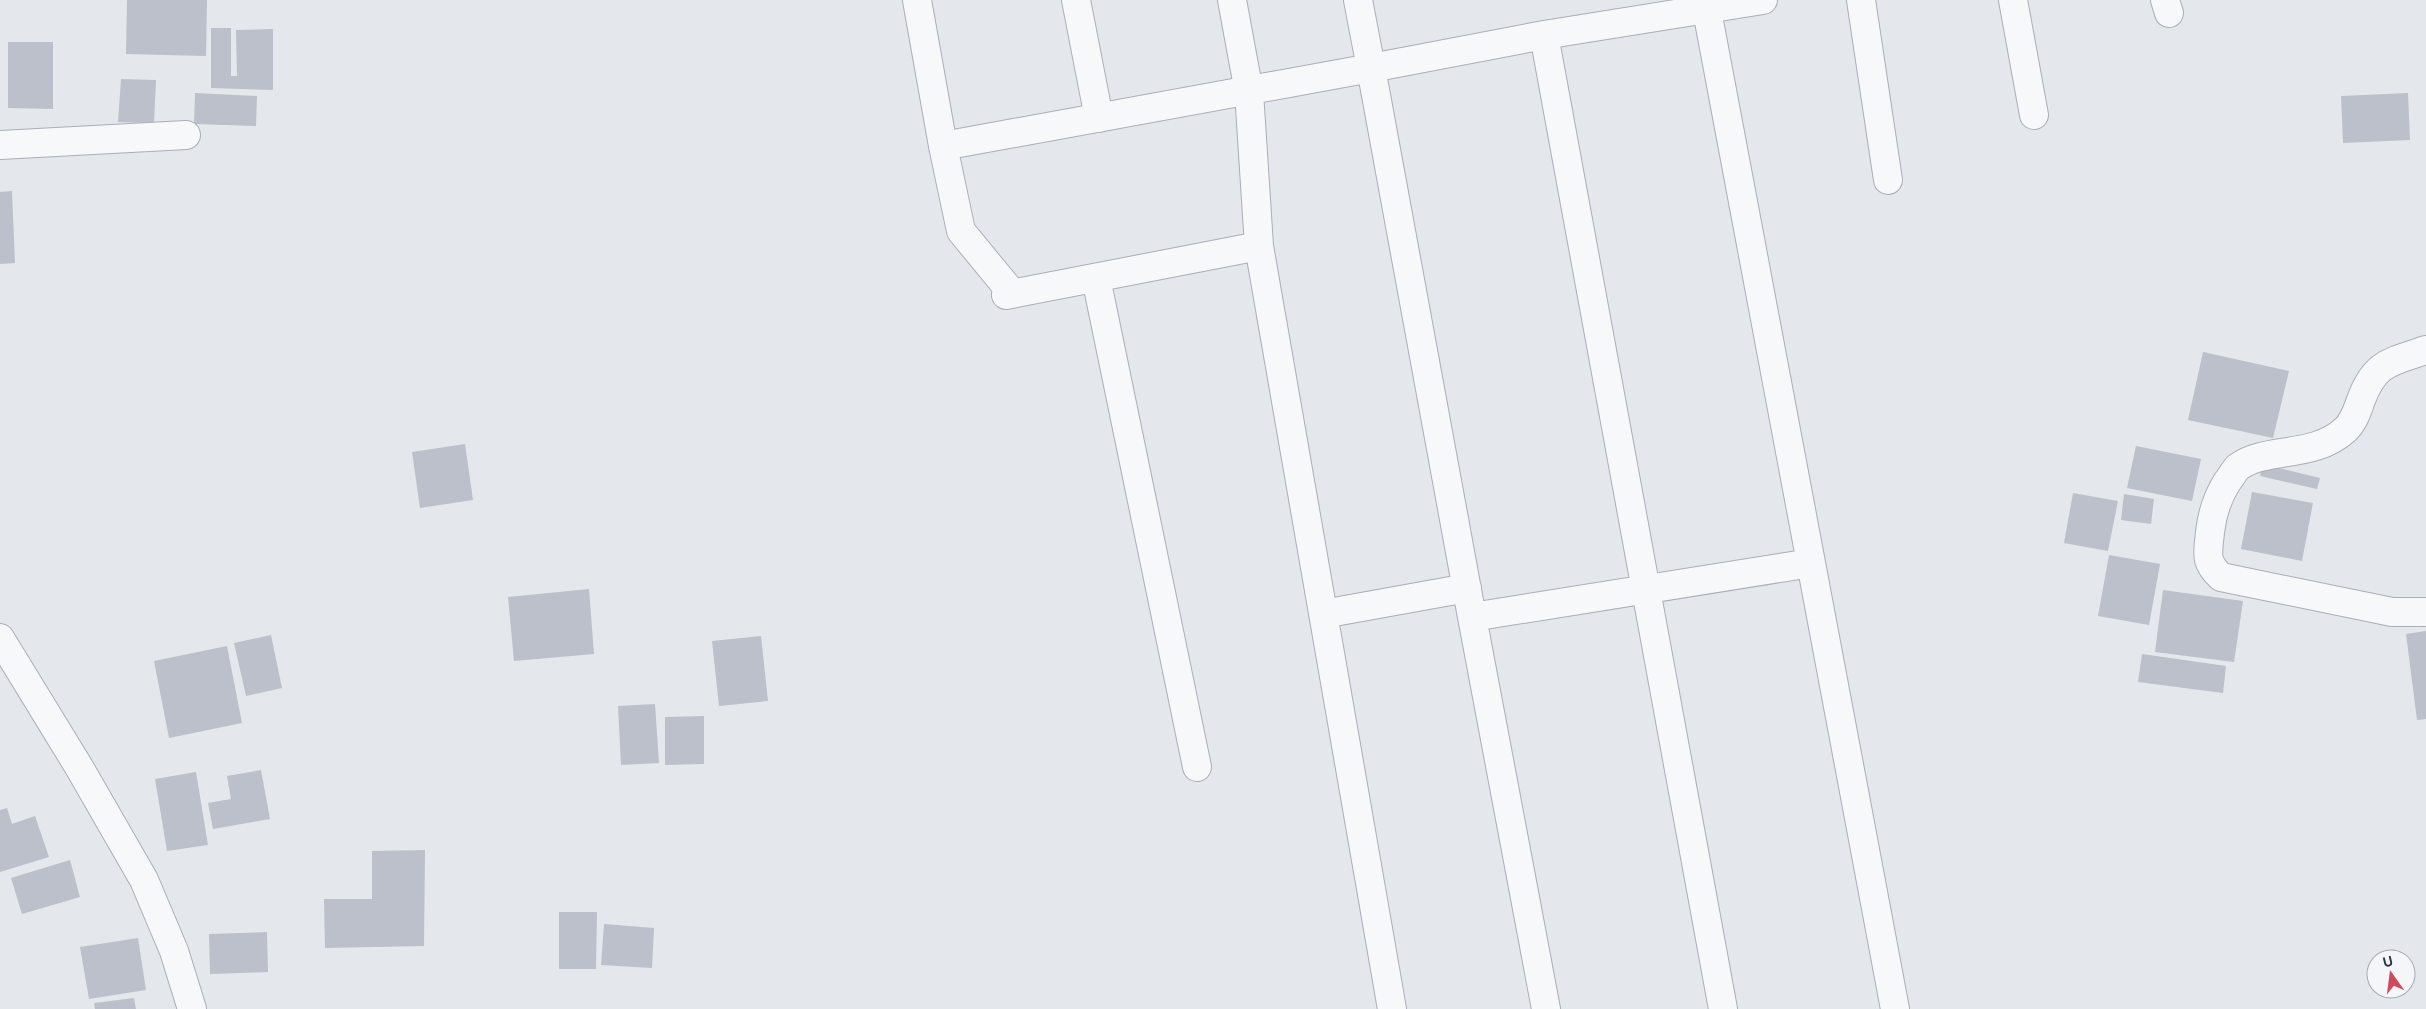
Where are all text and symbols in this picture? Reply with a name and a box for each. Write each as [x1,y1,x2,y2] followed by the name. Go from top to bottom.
[2366,949,2416,999] north arrow
[2381,952,2395,971] text: U

